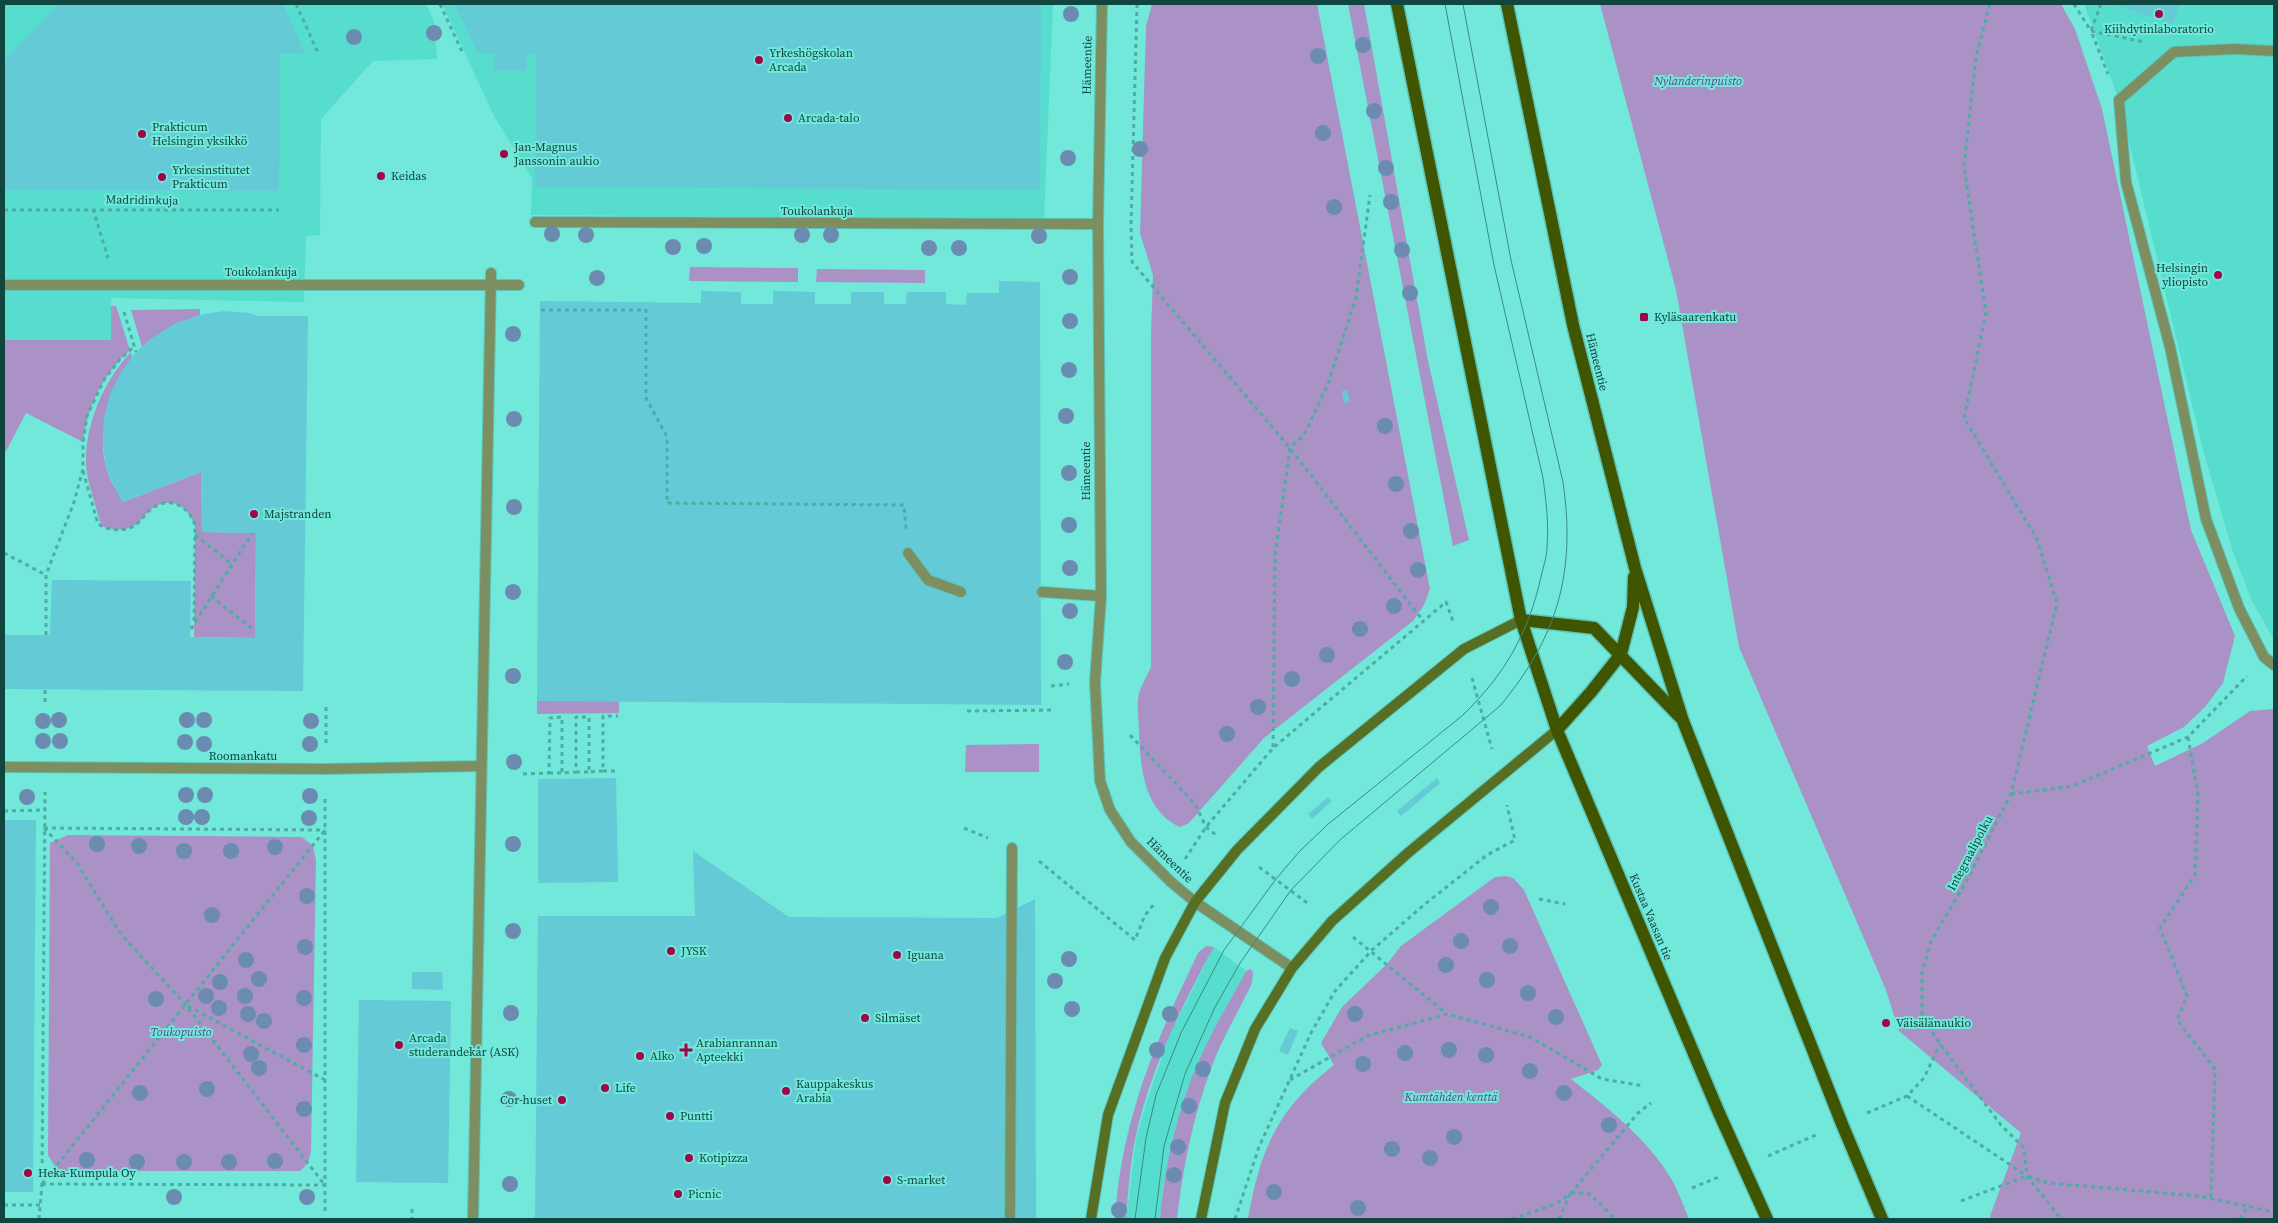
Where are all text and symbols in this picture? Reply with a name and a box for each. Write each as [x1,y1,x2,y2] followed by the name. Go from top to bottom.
[2153,8,2165,20] marker: Kiihdytinlaboratorio
[2104,21,2214,37] place label: Kiihdytinlaboratorio
[1078,35,1096,95] street label: Hämeentie
[769,45,853,75] place label: Yrkeshögskolan Arcada
[753,54,765,66] marker: Yrkeshögskolan Arcada
[1653,73,1742,89] park label: Nylanderinpuisto
[798,110,860,126] place label: Arcada-talo
[782,112,794,124] marker: Arcada-talo
[152,119,248,149] place label: Prakticum Helsingin yksikkö
[136,128,148,140] marker: Prakticum Helsingin yksikkö
[513,139,600,169] place label: Jan-Magnus Janssonin aukio
[498,148,510,160] marker: Jan-Magnus Janssonin aukio
[172,162,250,192] place label: Yrkesinstitutet Prakticum
[391,168,426,184] place label: Keidas
[375,170,387,182] marker: Keidas
[156,171,168,183] marker: Yrkesinstitutet Prakticum
[105,191,179,209] street label: Madridinkuja
[781,203,854,219] street label: Toukolankuja
[2156,260,2208,290] place label: Helsingin yliopisto
[225,264,298,280] street label: Toukolankuja
[2212,269,2224,281] marker: Helsingin yliopisto
[1654,309,1736,325] place label: Kyläsaarenkatu
[1638,311,1650,323] marker: Kyläsaarenkatu
[1582,331,1612,393] street label: Hämeentie
[1078,441,1094,501] street label: Hämeentie
[264,506,332,522] place label: Majstranden
[248,508,260,520] marker: Majstranden
[209,748,277,764] street label: Roomankatu
[1944,813,1996,893] street label: Integraalipolku
[1143,834,1197,886] street label: Hämeentie
[1626,871,1676,963] street label: Kustaa Vaasan tie
[680,943,707,959] place label: JYSK
[665,945,677,957] marker: JYSK
[907,947,945,963] place label: Iguana
[891,949,903,961] marker: Iguana
[875,1010,921,1026] place label: Silmäset
[859,1012,871,1024] marker: Silmäset
[1896,1015,1971,1031] place label: Väisälänaukio
[1880,1017,1892,1029] marker: Väisälänaukio
[150,1024,212,1040] park label: Toukopuisto
[409,1030,519,1060] place label: Arcada studerandekår (ASK)
[696,1035,778,1065] place label: Arabianrannan Apteekki
[393,1039,405,1051] marker: Arcada studerandekår (ASK)
[680,1044,692,1056] marker: Arabianrannan Apteekki
[650,1048,675,1064] place label: Alko
[634,1050,646,1062] marker: Alko
[796,1076,873,1106] place label: Kauppakeskus Arabia
[615,1080,636,1096] place label: Life
[599,1082,611,1094] marker: Life
[780,1085,792,1097] marker: Kauppakeskus Arabia
[1403,1089,1498,1105] park label: Kumtähden kenttä
[500,1092,552,1108] place label: Cor-huset
[556,1094,568,1106] marker: Cor-huset
[680,1108,713,1124] place label: Puntti
[664,1110,676,1122] marker: Puntti
[699,1150,749,1166] place label: Kotipizza
[683,1152,695,1164] marker: Kotipizza
[38,1165,137,1181] place label: Heka-Kumpula Oy
[22,1167,34,1179] marker: Heka-Kumpula Oy
[897,1172,945,1188] place label: S-market
[881,1174,893,1186] marker: S-market
[688,1186,721,1202] place label: Picnic
[672,1188,684,1200] marker: Picnic

